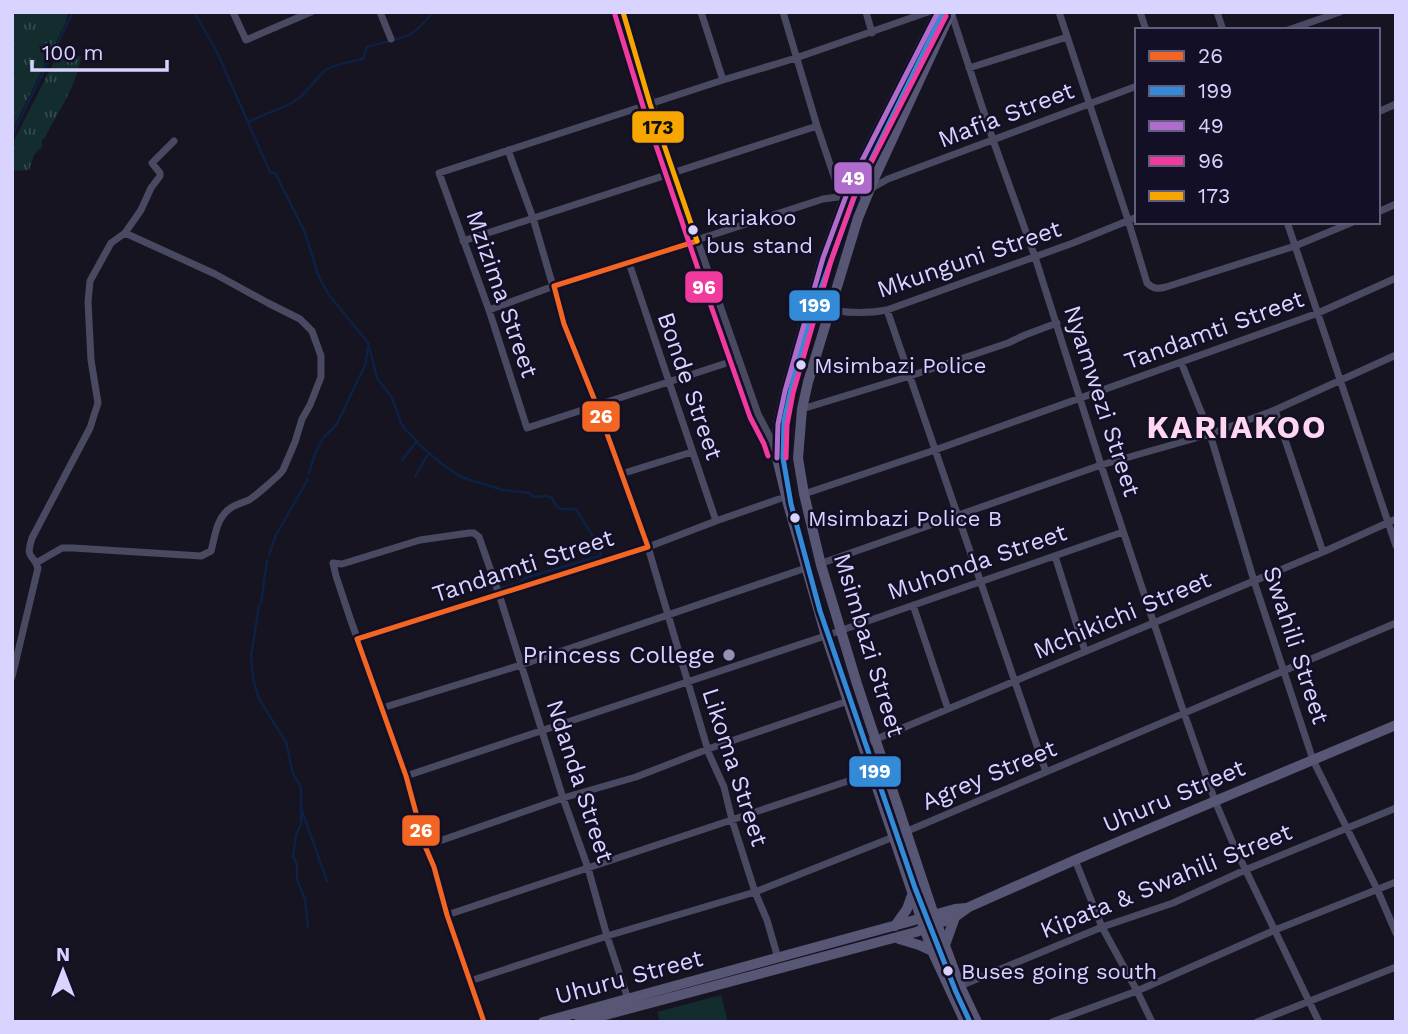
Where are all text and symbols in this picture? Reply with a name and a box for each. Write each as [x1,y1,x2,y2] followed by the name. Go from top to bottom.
[32,28,166,72] scale bar
[1135,28,1380,224] legend
[42,40,104,65] text: 100 m
[1198,43,1223,68] text: 26
[934,76,1078,154] street label: Mafia Street
[1198,78,1232,103] text: 199
[631,110,685,144] line badge: 173
[1198,113,1224,138] text: 49
[642,116,674,139] text: 173
[1198,148,1224,173] text: 96
[833,161,873,195] line badge: 49
[841,167,865,190] text: 49
[1198,183,1230,208] text: 173
[706,205,813,258] place label: kariakoo bus stand
[460,207,544,381] street label: Mzizima Street
[873,214,1065,304] street label: Mkunguni Street
[686,223,700,237] marker: kariakoo bus stand
[684,270,724,304] line badge: 96
[692,276,716,299] text: 96
[1121,285,1307,375] street label: Tandamti Street
[788,289,841,322] line badge: 199
[799,294,831,317] text: 199
[1058,302,1146,500] street label: Nyamwezi Street
[652,309,728,463] street label: Bonde Street
[814,353,986,378] place label: Msimbazi Police
[794,358,808,372] marker: Msimbazi Police
[581,400,621,433] line badge: 26
[589,405,613,428] text: 26
[1146,408,1328,446] district label: KARIAKOO
[808,506,1002,531] place label: Msimbazi Police B
[788,511,802,525] marker: Msimbazi Police B
[884,518,1070,606] street label: Muhonda Street
[429,524,617,608] street label: Tandamti Street
[828,550,910,740] street label: Msimbazi Street
[1257,563,1335,727] street label: Swahili Street
[1029,565,1215,665] street label: Mchikichi Street
[523,641,715,669] place label: Princess College
[721,647,737,663] marker: Princess College
[696,684,774,850] street label: Likoma Street
[541,696,619,866] street label: Ndanda Street
[917,734,1061,816] street label: Agrey Street
[1099,754,1249,838] street label: Uhuru Street
[848,755,902,788] line badge: 199
[859,760,891,783] text: 199
[401,814,441,847] line badge: 26
[1036,818,1296,944] street label: Kipata & Swahili Street
[409,819,433,842] text: 26
[28,936,98,1006] north arrow
[56,943,70,966] text: N
[552,944,706,1010] street label: Uhuru Street
[961,959,1157,984] place label: Buses going south
[941,964,955,978] marker: Buses going south

